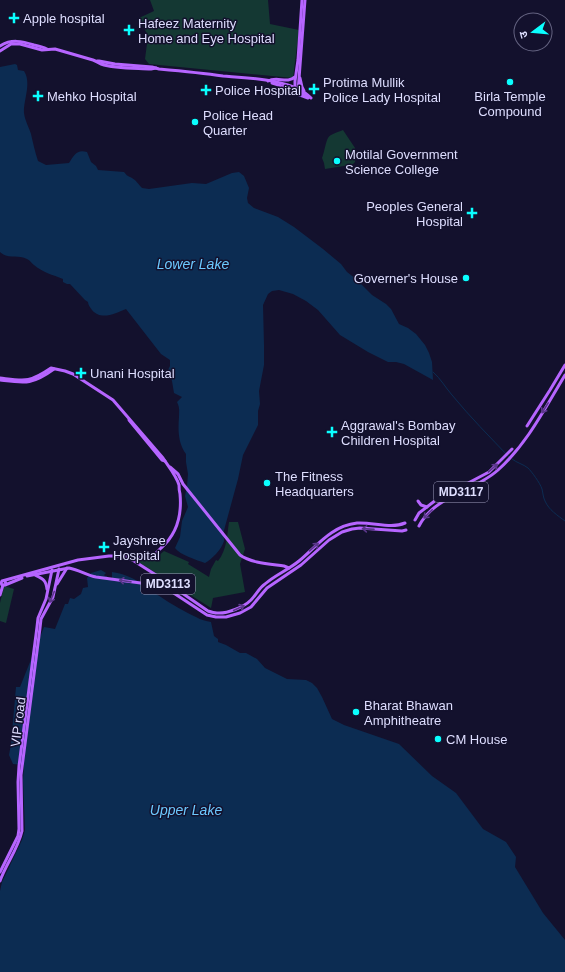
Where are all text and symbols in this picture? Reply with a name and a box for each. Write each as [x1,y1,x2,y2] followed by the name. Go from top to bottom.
[23,11,105,26] place label: Apple hospital
[8,12,20,24] marker: Apple hospital
[513,12,553,52] north arrow
[138,16,275,46] place label: Hafeez Maternity Home and Eye Hospital
[123,24,135,36] marker: Hafeez Maternity Home and Eye Hospital
[517,29,530,40] text: उ
[323,75,441,105] place label: Protima Mullik Police Lady Hospital
[505,77,515,87] marker: Birla Temple Compound
[215,83,301,98] place label: Police Hospital
[308,83,320,95] marker: Protima Mullik Police Lady Hospital
[200,84,212,96] marker: Police Hospital
[47,89,137,104] place label: Mehko Hospital
[474,89,546,119] place label: Birla Temple Compound
[32,90,44,102] marker: Mehko Hospital
[203,108,273,138] place label: Police Head Quarter
[190,117,200,127] marker: Police Head Quarter
[345,147,458,177] place label: Motilal Government Science College
[332,156,342,166] marker: Motilal Government Science College
[366,199,463,229] place label: Peoples General Hospital
[466,207,478,219] marker: Peoples General Hospital
[157,256,229,272] water label: Lower Lake
[354,271,458,286] place label: Governer's House
[461,273,471,283] marker: Governer's House
[90,366,175,381] place label: Unani Hospital
[75,367,87,379] marker: Unani Hospital
[540,402,548,414] one-way arrow
[341,418,456,448] place label: Aggrawal's Bombay Children Hospital
[326,426,338,438] marker: Aggrawal's Bombay Children Hospital
[488,463,498,472] one-way arrow
[275,469,354,499] place label: The Fitness Headquarters
[262,478,272,488] marker: The Fitness Headquarters
[434,482,488,502] road number: MD3117
[423,509,433,519] one-way arrow
[362,525,375,532] one-way arrow
[113,533,166,563] place label: Jayshree Hospital
[98,541,110,553] marker: Jayshree Hospital
[309,543,320,552] one-way arrow
[141,574,195,594] road number: MD3113
[119,577,132,585] one-way arrow
[48,591,56,603] one-way arrow
[232,603,244,611] one-way arrow
[7,696,29,748] street label: VIP road
[364,698,453,728] place label: Bharat Bhawan Amphitheatre
[351,707,361,717] marker: Bharat Bhawan Amphitheatre
[446,732,507,747] place label: CM House
[433,734,443,744] marker: CM House
[150,802,222,818] water label: Upper Lake

